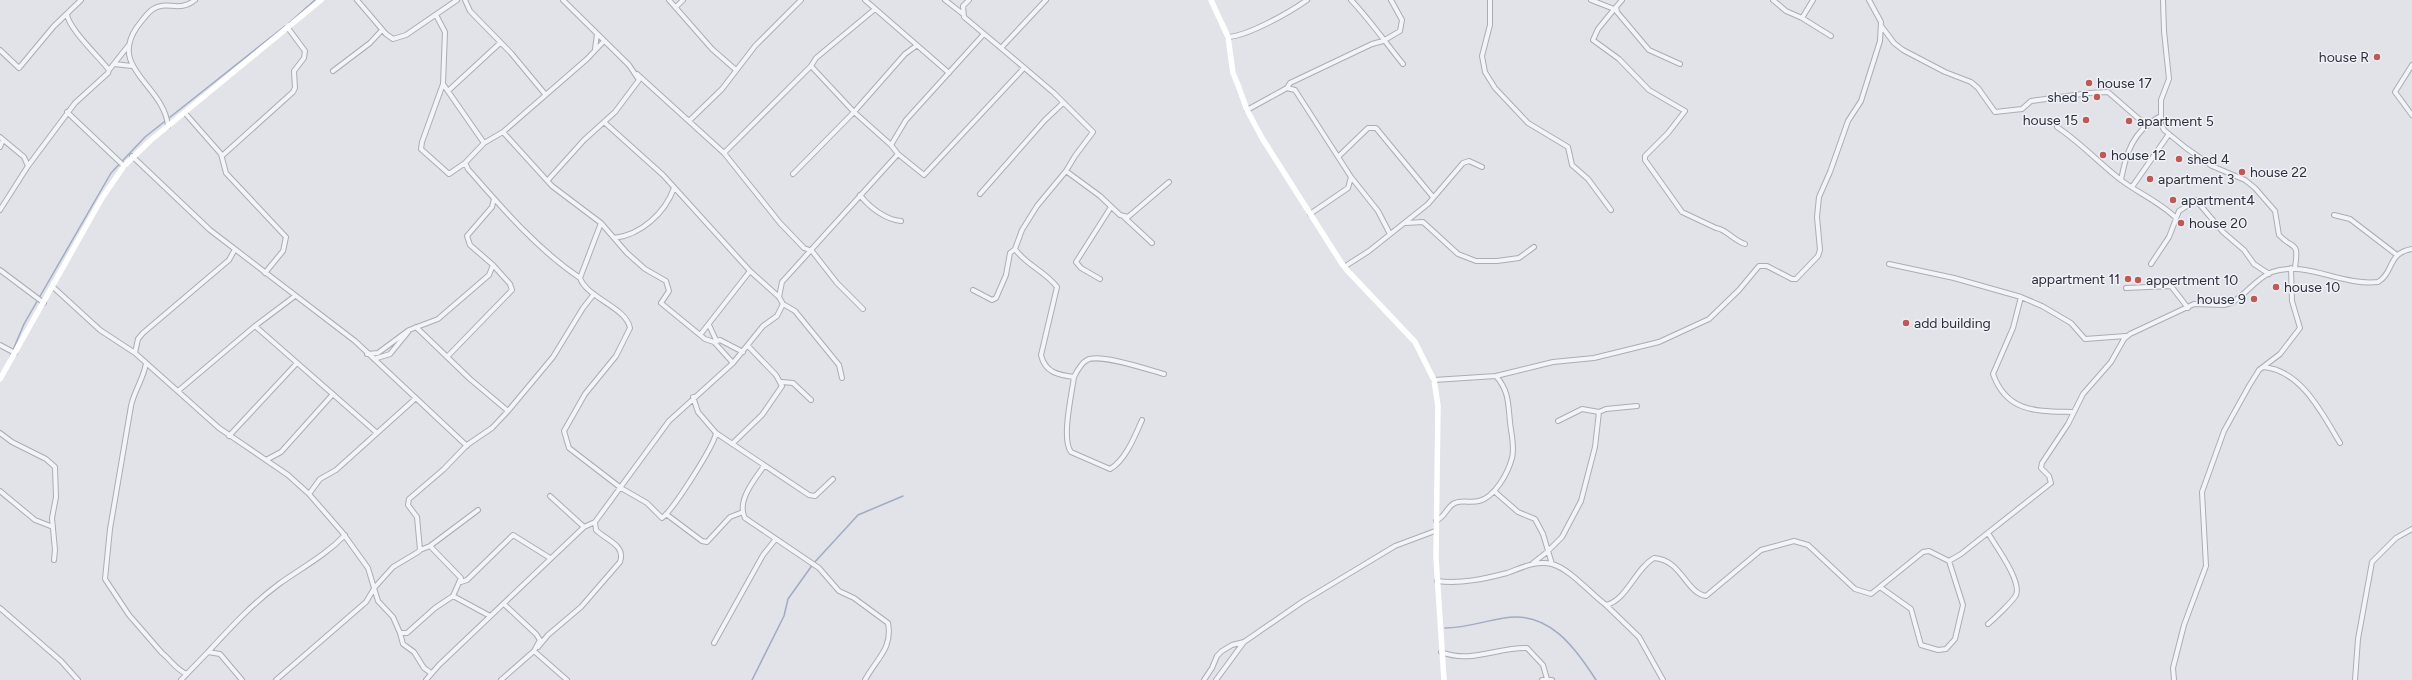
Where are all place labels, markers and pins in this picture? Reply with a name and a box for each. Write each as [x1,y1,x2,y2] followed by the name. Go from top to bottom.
[2319,49,2369,66] place label: house R
[2372,52,2382,62] marker: house R
[2097,75,2152,92] place label: house 17
[2084,78,2094,88] marker: house 17
[2047,89,2089,106] place label: shed 5
[2092,92,2102,102] marker: shed 5
[2023,112,2078,129] place label: house 15
[2137,113,2214,130] place label: apartment 5
[2081,115,2091,125] marker: house 15
[2124,116,2134,126] marker: apartment 5
[2111,147,2166,164] place label: house 12
[2098,150,2108,160] marker: house 12
[2187,151,2230,168] place label: shed 4
[2174,154,2184,164] marker: shed 4
[2250,164,2307,181] place label: house 22
[2237,167,2247,177] marker: house 22
[2158,171,2234,188] place label: apartment 3
[2145,174,2155,184] marker: apartment 3
[2181,192,2255,209] place label: apartment4
[2168,195,2178,205] marker: apartment4
[2189,215,2247,232] place label: house 20
[2176,218,2186,228] marker: house 20
[2031,271,2120,288] place label: appartment 11
[2146,272,2238,289] place label: appertment 10
[2123,274,2133,284] marker: appartment 11
[2133,275,2143,285] marker: appertment 10
[2284,279,2340,296] place label: house 10
[2271,282,2281,292] marker: house 10
[2197,291,2246,308] place label: house 9
[2249,294,2259,304] marker: house 9
[1914,315,1991,332] place label: add building
[1901,318,1911,328] marker: add building

